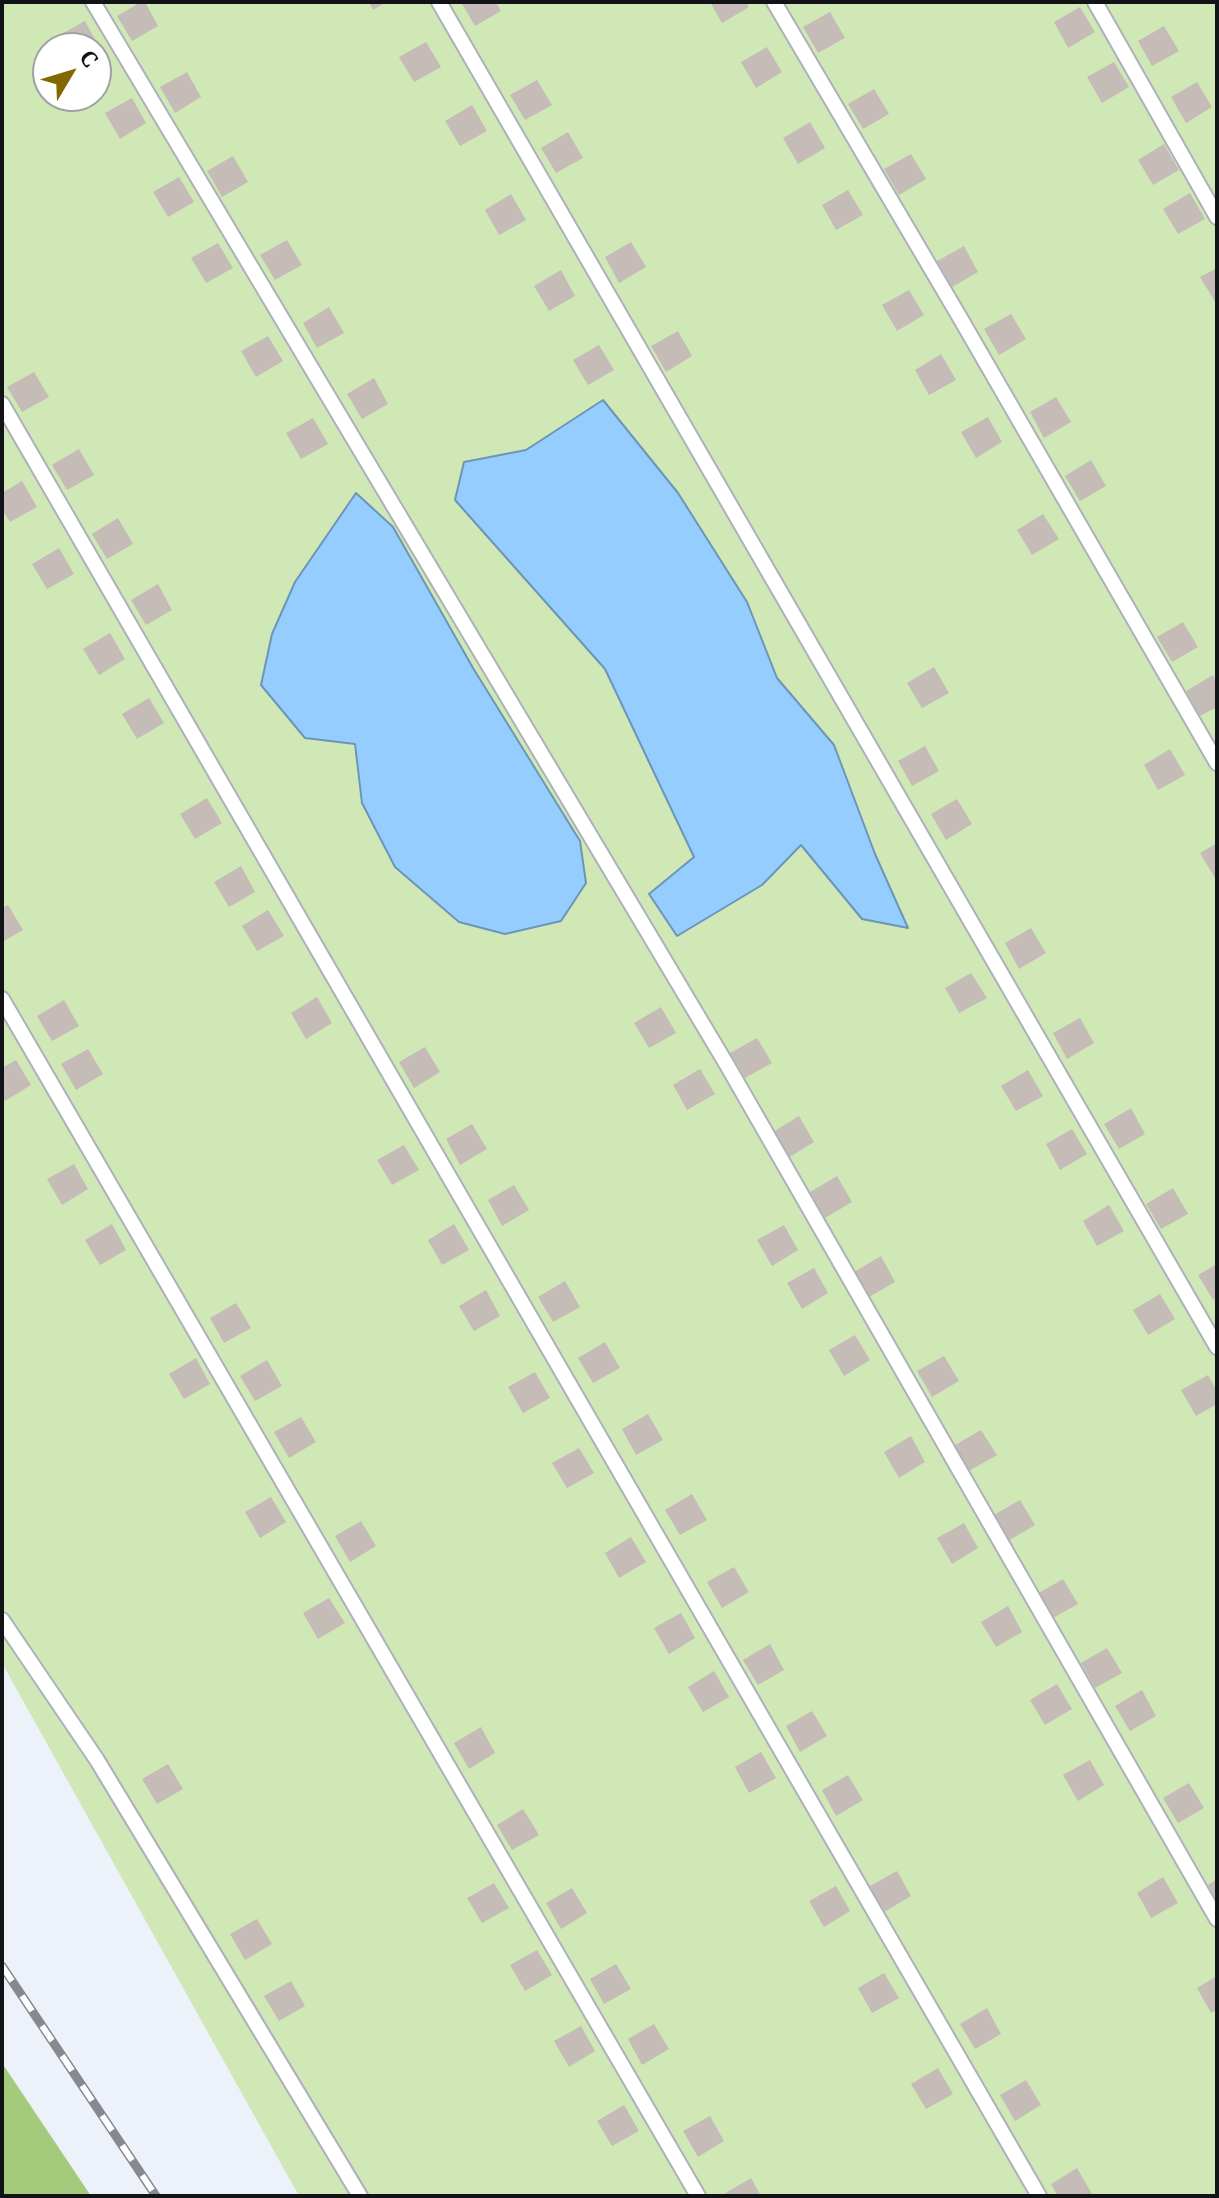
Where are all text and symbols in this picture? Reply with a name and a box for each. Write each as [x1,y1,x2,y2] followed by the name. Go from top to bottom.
[32,32,112,112] north arrow
[74,44,106,73] text: С

